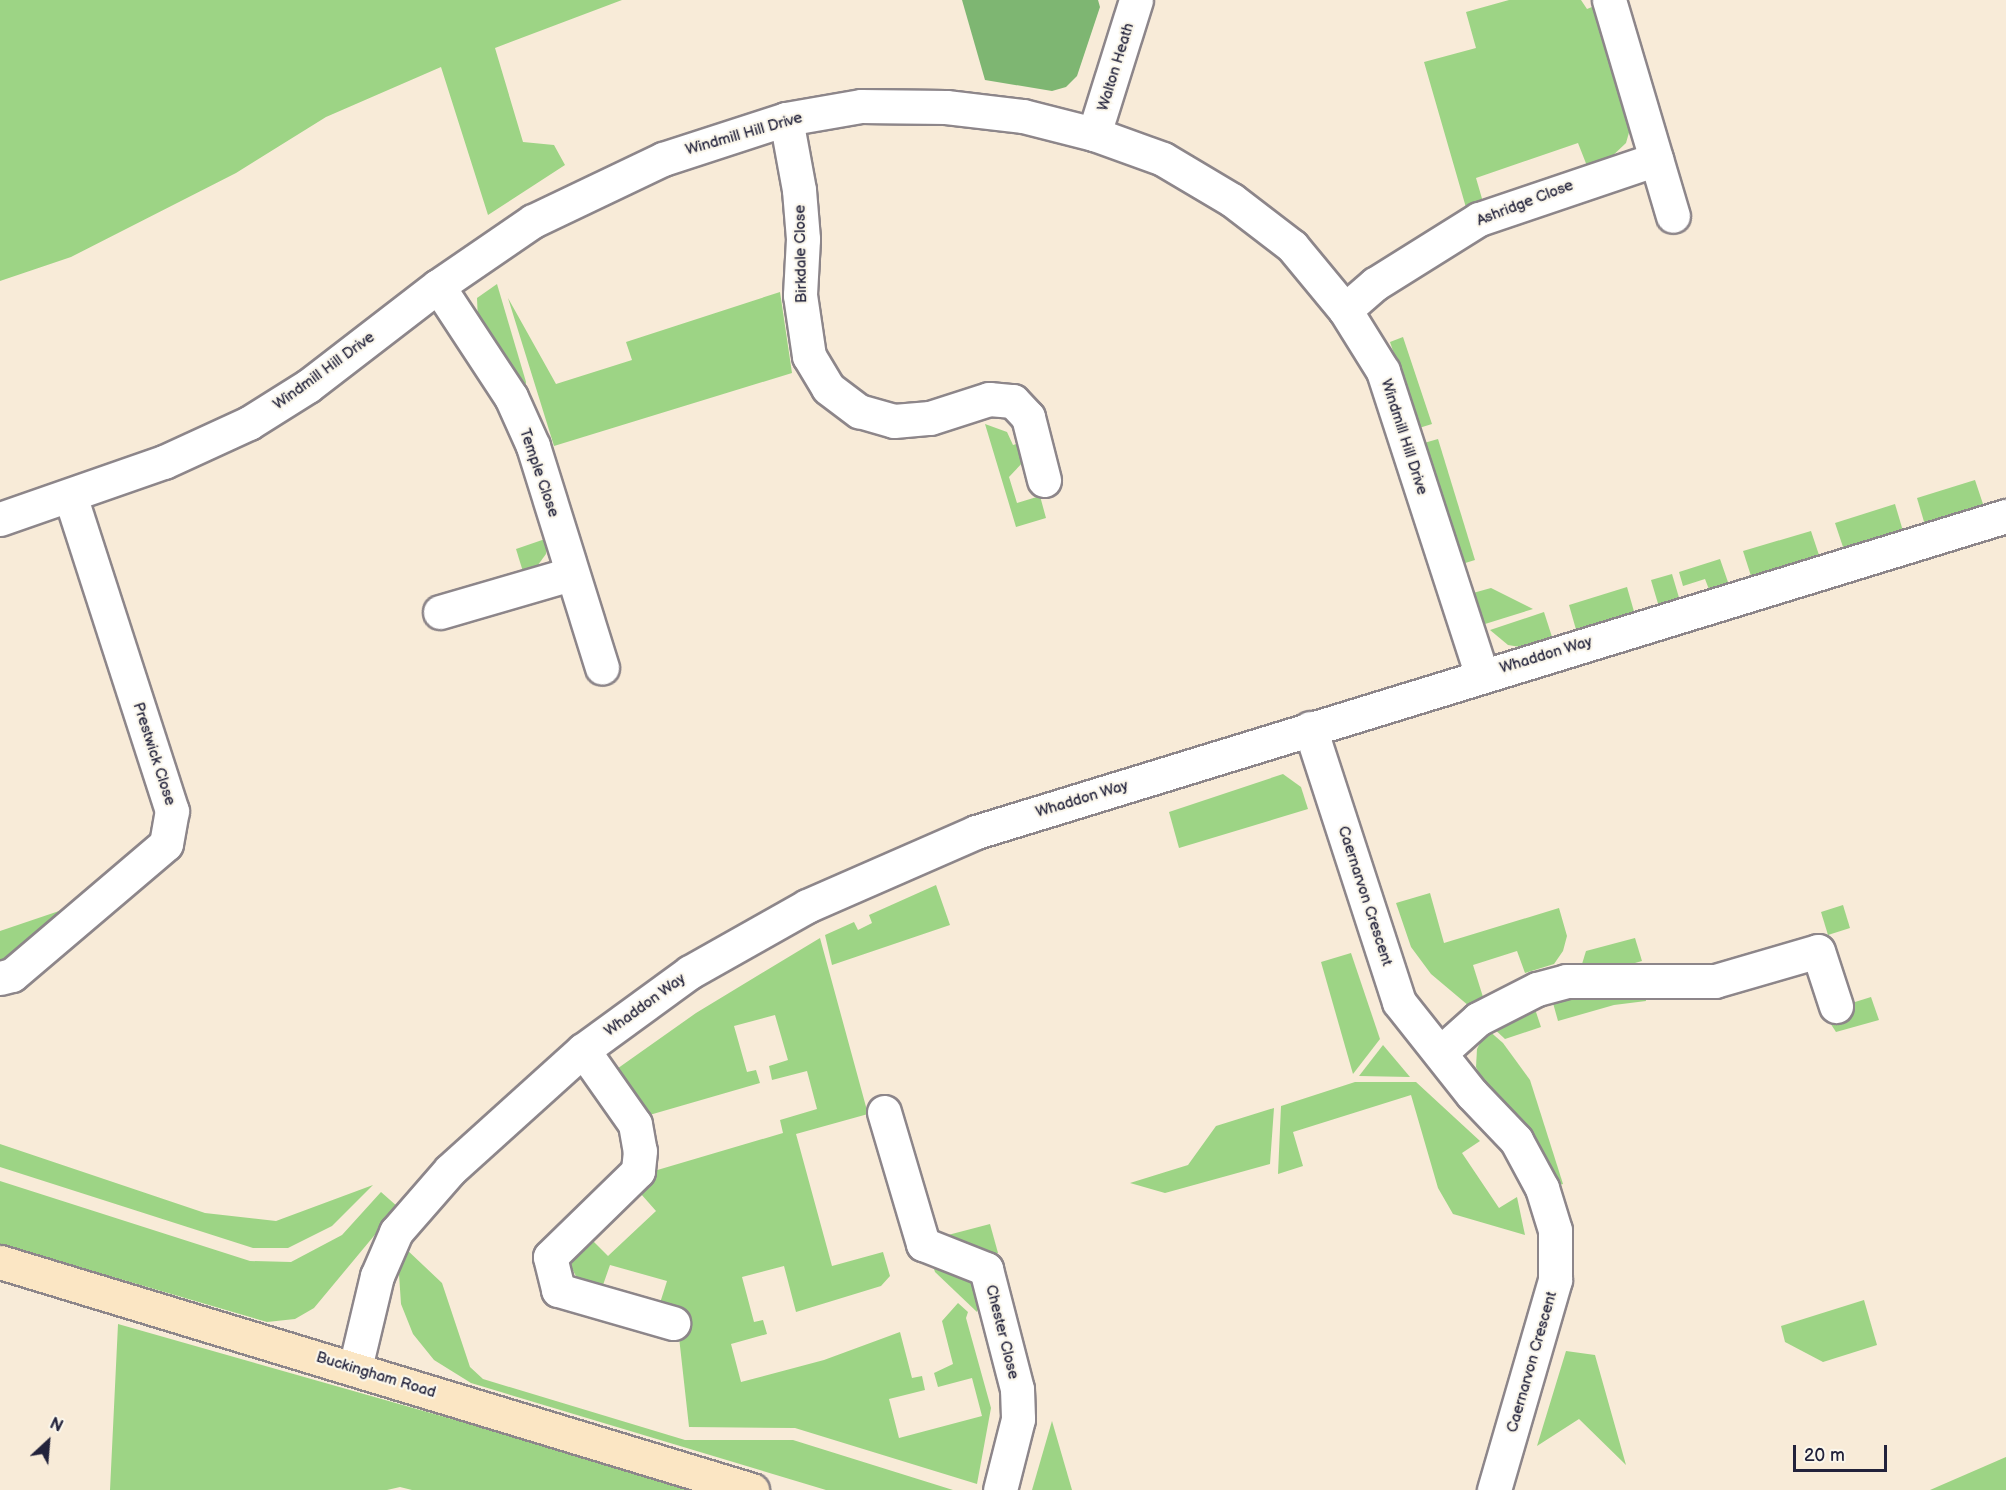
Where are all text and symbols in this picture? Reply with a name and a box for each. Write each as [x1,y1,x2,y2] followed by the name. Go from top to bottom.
[1094,21,1138,113] street label: Walton Heath
[684,109,804,159] street label: Windmill Hill Drive
[1474,176,1576,230] street label: Ashridge Close
[791,205,811,303] street label: Birkdale Close
[270,328,378,414] street label: Windmill Hill Drive
[1377,377,1431,497] street label: Windmill Hill Drive
[515,426,563,520] street label: Temple Close
[1497,632,1595,678] street label: Whaddon Way
[129,700,179,808] street label: Prestwick Close
[1033,776,1131,822] street label: Whaddon Way
[1334,824,1396,968] street label: Caernarvon Crescent
[601,969,689,1041] street label: Whaddon Way
[982,1283,1022,1381] street label: Chester Close
[1503,1289,1561,1435] street label: Caernarvon Crescent
[314,1348,438,1402] street label: Buckingham Road
[18,1412,78,1472] north arrow
[47,1414,66,1437] text: N
[1796,1433,1890,1471] scale bar
[1804,1445,1845,1466] text: 20 m

